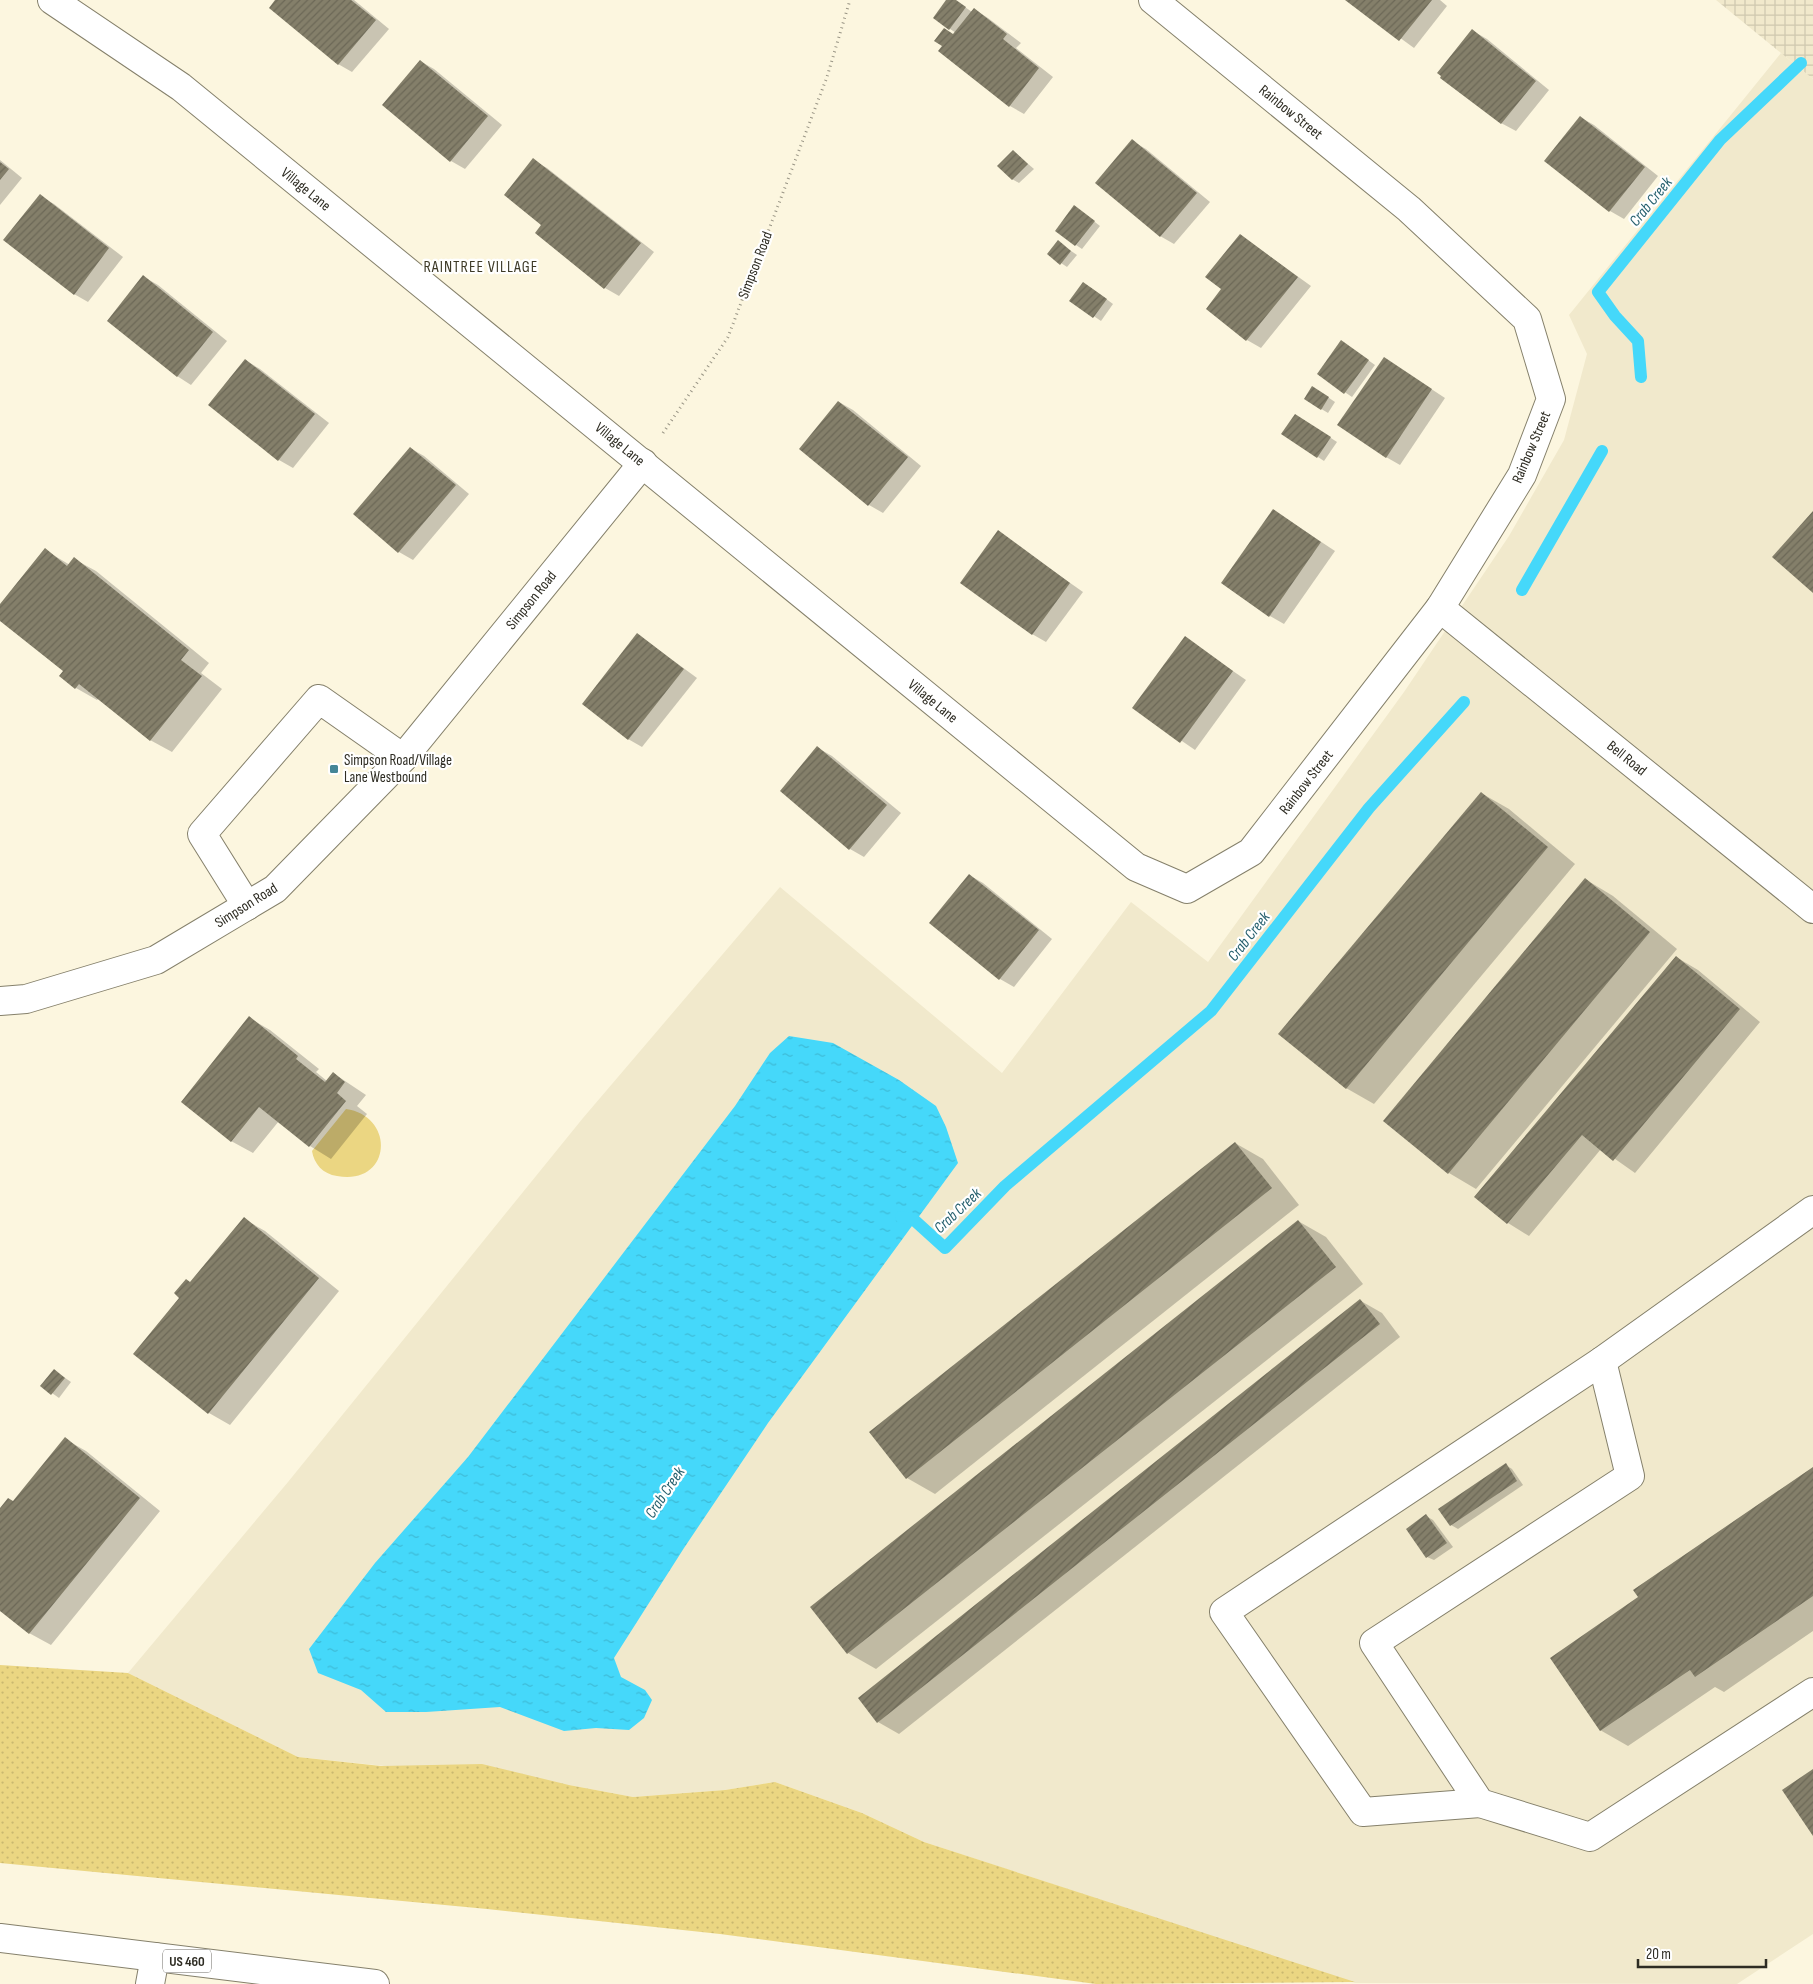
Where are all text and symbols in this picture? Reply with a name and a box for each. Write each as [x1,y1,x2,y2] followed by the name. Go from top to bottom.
[1255,81,1327,144] street label: Rainbow Street
[277,163,335,215] street label: Village Lane
[1626,173,1677,230] water label: Crab Creek
[734,229,777,301] street label: Simpson Road
[424,258,538,277] district label: RAINTREE VILLAGE
[1508,408,1555,486] street label: Rainbow Street
[591,418,649,470] street label: Village Lane
[502,567,561,634] street label: Simpson Road
[904,675,962,727] street label: Village Lane
[1603,737,1650,780] street label: Bell Road
[1275,746,1338,818] street label: Rainbow Street
[344,751,452,787] place label: Simpson Road/Village Lane Westbound
[328,763,340,775] marker: Simpson Road/Village Lane Westbound
[211,879,281,932] street label: Simpson Road
[1224,908,1275,965] water label: Crab Creek
[930,1184,986,1238] water label: Crab Creek
[641,1463,690,1522] water label: Crab Creek
[1638,1936,1766,1968] scale bar
[1646,1945,1671,1964] text: 20 m
[163,1950,211,1972] road number: US 460

